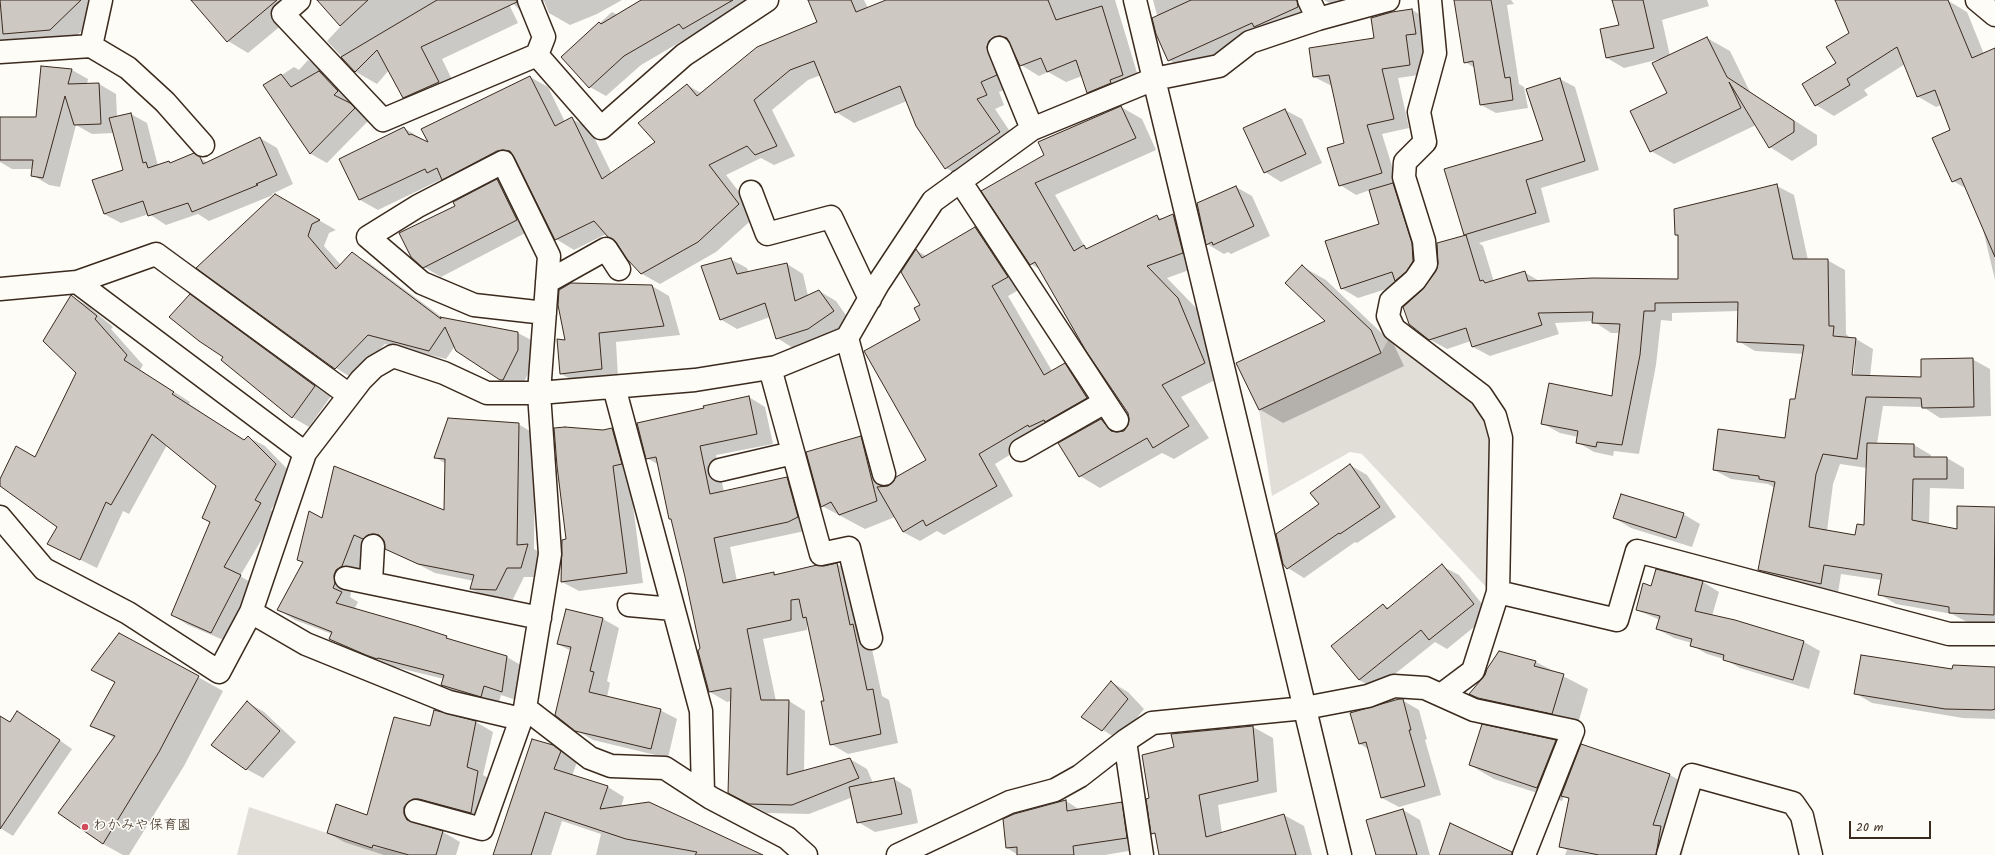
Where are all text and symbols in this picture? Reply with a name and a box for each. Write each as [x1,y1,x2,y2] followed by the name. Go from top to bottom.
[1851,813,1933,839] scale bar
[1856,818,1883,837] text: 20 m
[93,819,191,835] place label: わかみや保育園
[80,822,90,832] marker: わかみや保育園

